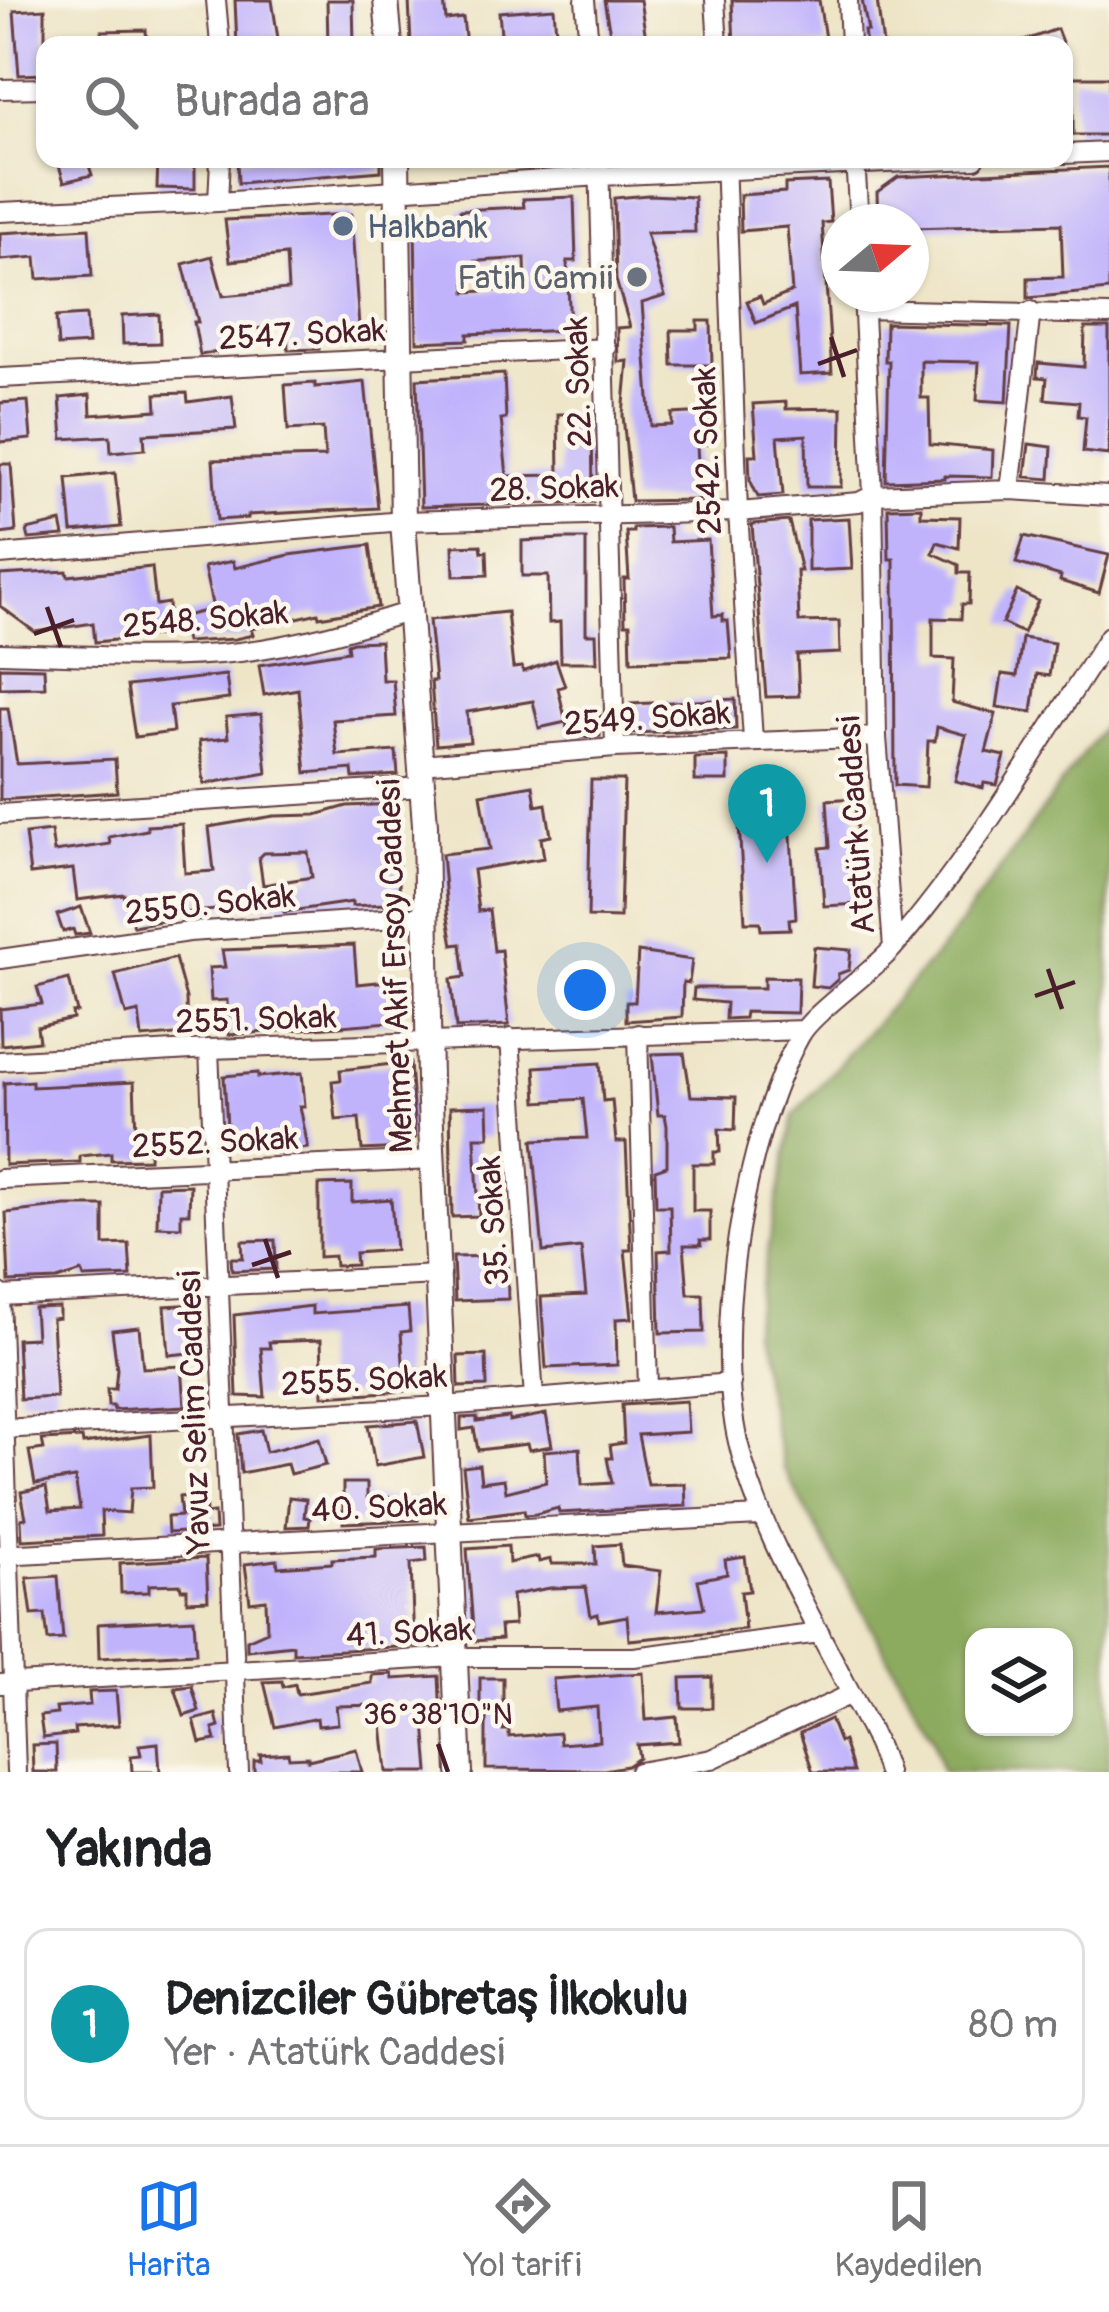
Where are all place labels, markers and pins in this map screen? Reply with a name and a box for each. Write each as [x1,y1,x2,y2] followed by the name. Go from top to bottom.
[367,207,488,248] place label: Halkbank
[330,213,356,239] marker: Halkbank
[457,258,613,299] place label: Fatih Camii
[624,264,650,290] marker: Fatih Camii
[728,764,806,863] pin: 1

